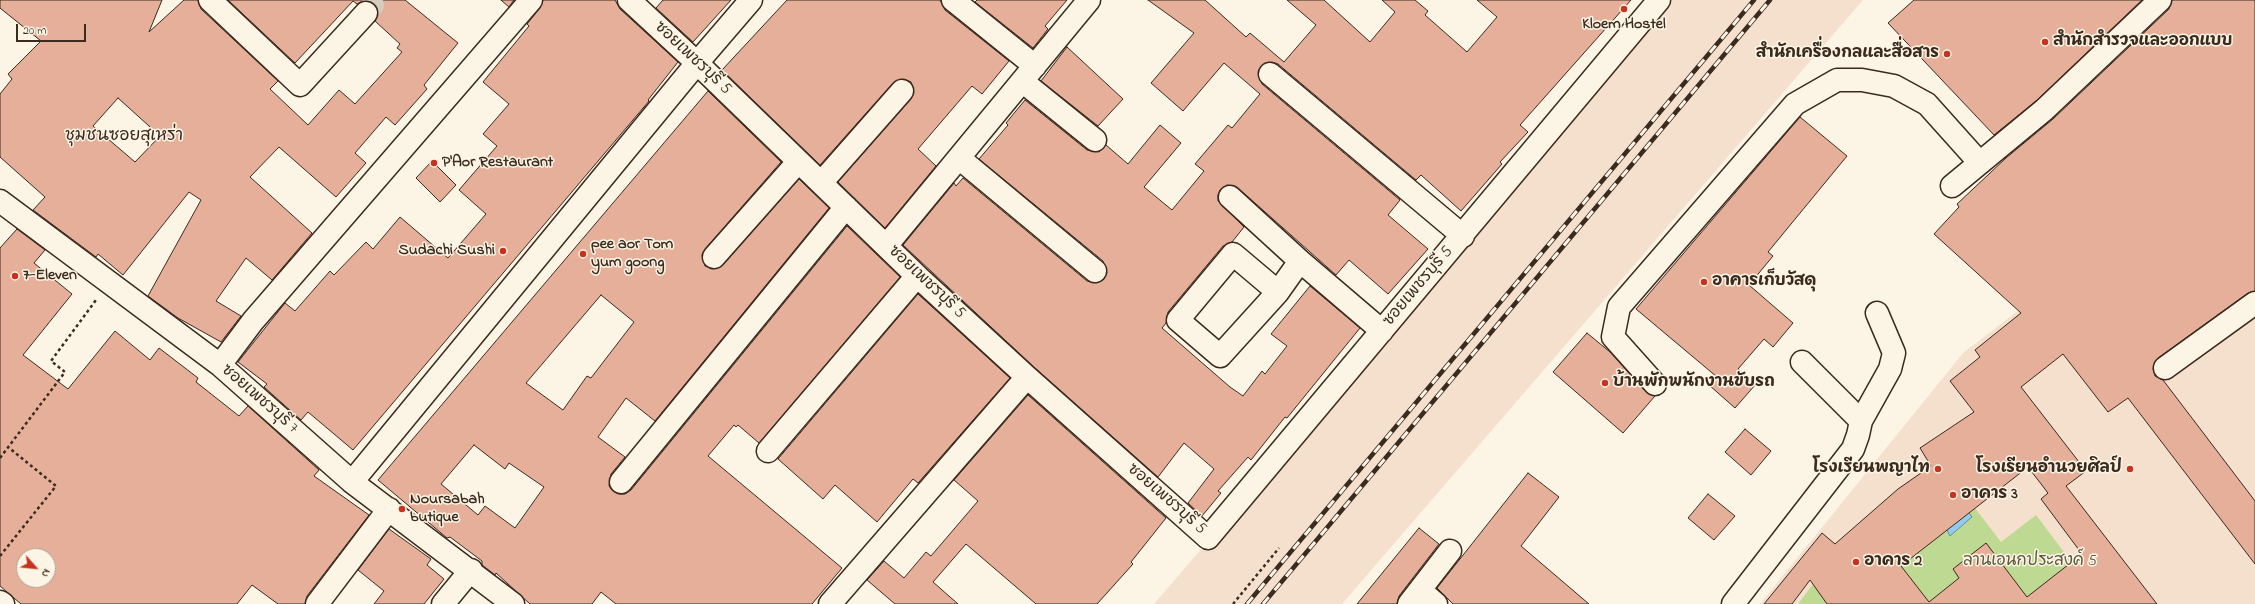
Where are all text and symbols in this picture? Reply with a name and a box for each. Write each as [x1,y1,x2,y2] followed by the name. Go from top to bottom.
[1619,4,1629,14] marker: Kloem Hostel
[1582,15,1666,35] place label: Kloem Hostel
[18,16,88,42] scale bar
[649,18,735,100] street label: ซอยเพชรบุรี 5
[23,22,46,40] text: 20 m
[2053,32,2232,52] place label: สำนักสำรวจและออกแบบ
[2040,37,2050,47] marker: สำนักสำรวจและออกแบบ
[1756,44,1939,64] place label: สำนักเครื่องกลและสื่อสาร
[1942,49,1952,59] marker: สำนักเครื่องกลและสื่อสาร
[65,127,183,147] district label: ชุมชนซอยสุเหร่า
[442,153,553,173] place label: P'Aor Restaurant
[429,158,439,168] marker: P'Aor Restaurant
[591,235,673,273] place label: pee aor Tom yum goong
[398,241,495,261] place label: Sudachi Sushi
[883,242,969,324] street label: ซอยเพชรบุรี 5
[1380,243,1458,331] street label: ซอยเพชรบุรี 5
[498,246,508,256] marker: Sudachi Sushi
[578,249,588,259] marker: pee aor Tom yum goong
[23,266,77,286] place label: 7-Eleven
[10,271,20,281] marker: 7-Eleven
[1712,272,1816,292] place label: อาคารเก็บวัสดุ
[1699,277,1709,287] marker: อาคารเก็บวัสดุ
[217,361,301,439] street label: ซอยเพชรบุรี 7
[1613,373,1775,393] place label: บ้านพักพนักงานขับรถ
[1600,378,1610,388] marker: บ้านพักพนักงานขับรถ
[1813,459,1930,479] place label: โรงเรียนพญาไท
[1976,459,2122,479] place label: โรงเรียนอำนวยศิลป์
[1123,460,1209,540] street label: ซอยเพชรบุรี 5
[1933,464,1943,474] marker: โรงเรียนพญาไท
[2125,464,2135,474] marker: โรงเรียนอำนวยศิลป์
[1961,485,2018,505] place label: อาคาร 3
[410,490,485,528] place label: Noursabah butique
[1948,490,1958,500] marker: อาคาร 3
[397,504,407,514] marker: Noursabah butique
[16,548,56,588] north arrow
[1864,552,1922,572] place label: อาคาร 2
[1963,552,2097,572] park label: ลานเอนกประสงค์ 5
[1851,557,1861,567] marker: อาคาร 2
[37,566,55,580] text: N

